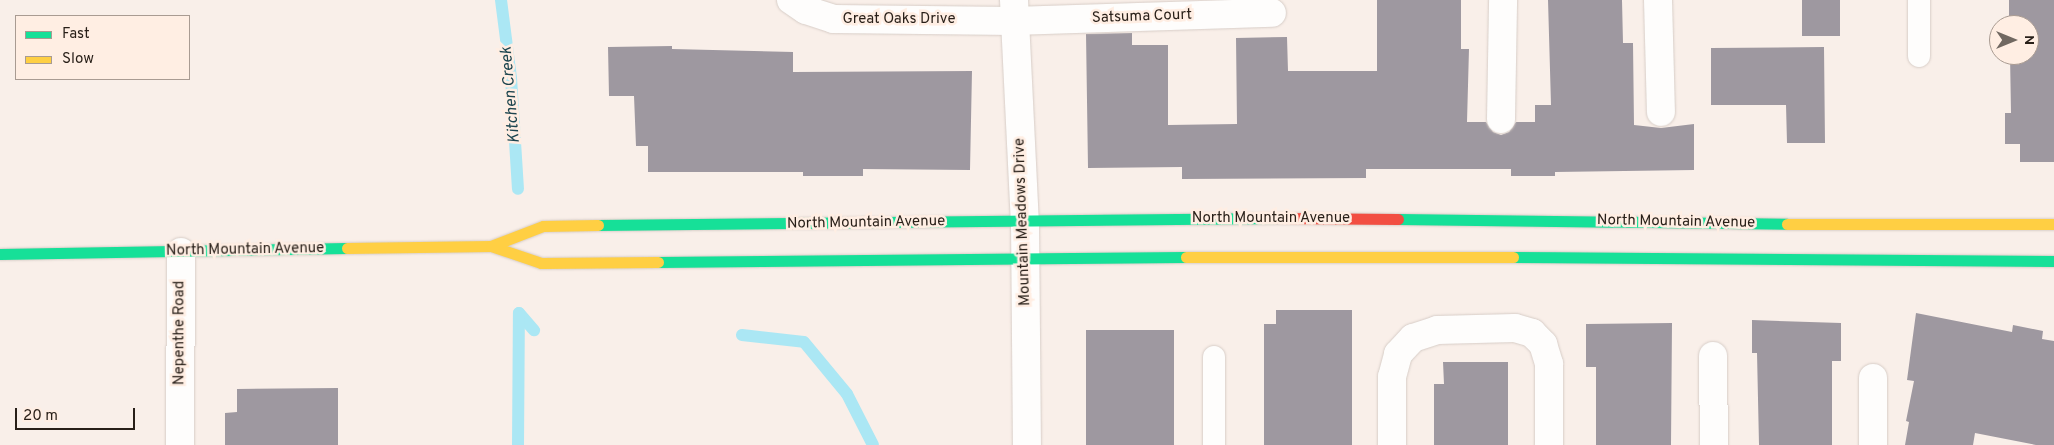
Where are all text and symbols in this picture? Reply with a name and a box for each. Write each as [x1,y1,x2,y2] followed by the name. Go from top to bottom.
[1092,6,1192,28] street label: Satsuma Court
[843,11,955,29] street label: Great Oaks Drive
[15,15,190,80] legend
[1989,15,2039,65] north arrow
[62,25,90,44] text: Fast
[2020,35,2037,45] text: N
[497,46,525,144] water label: Kitchen Creek
[62,50,94,69] text: Slow
[1011,138,1035,306] street label: Mountain Meadows Drive
[1192,210,1350,228] street label: North Mountain Avenue
[1596,212,1756,232] street label: North Mountain Avenue
[786,213,946,233] street label: North Mountain Avenue
[165,240,325,260] street label: North Mountain Avenue
[171,281,189,385] street label: Nepenthe Road
[18,398,138,430] scale bar
[23,407,58,426] text: 20 m

